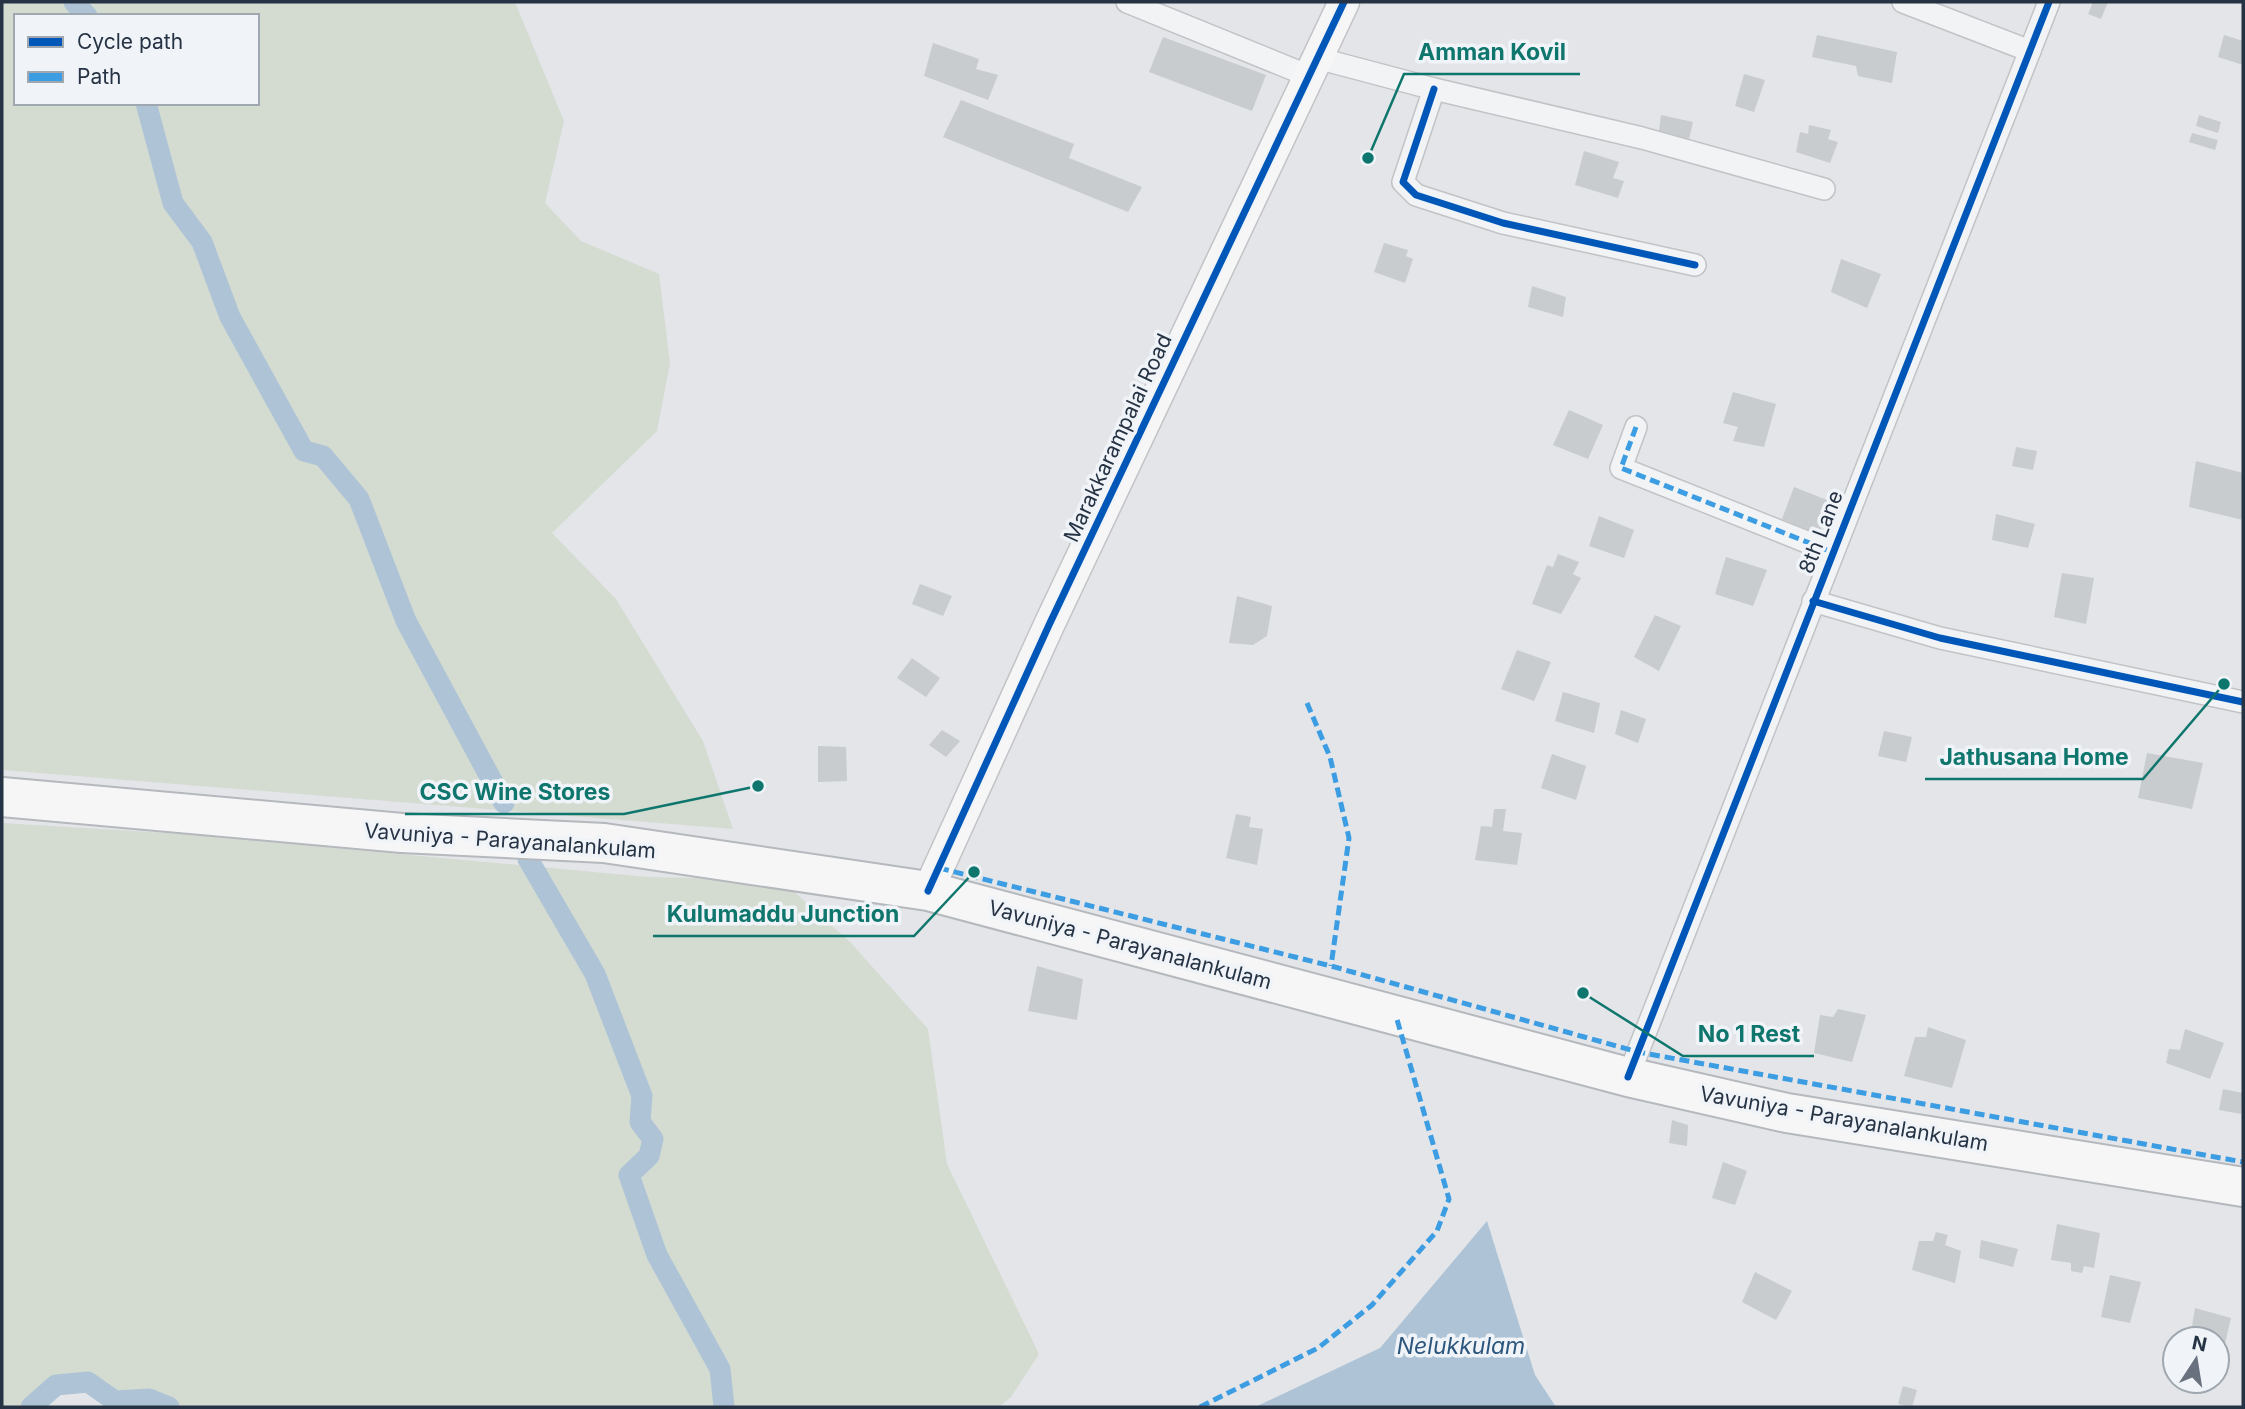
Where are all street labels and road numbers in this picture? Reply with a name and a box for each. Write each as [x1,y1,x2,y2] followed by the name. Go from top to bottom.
[1058,330,1177,546] street label: Marakkarampalai Road
[1793,487,1848,577] street label: 8th Lane
[363,818,657,863] street label: Vavuniya - Parayanalankulam
[986,895,1275,994] street label: Vavuniya - Parayanalankulam
[1698,1081,1990,1156] street label: Vavuniya - Parayanalankulam

